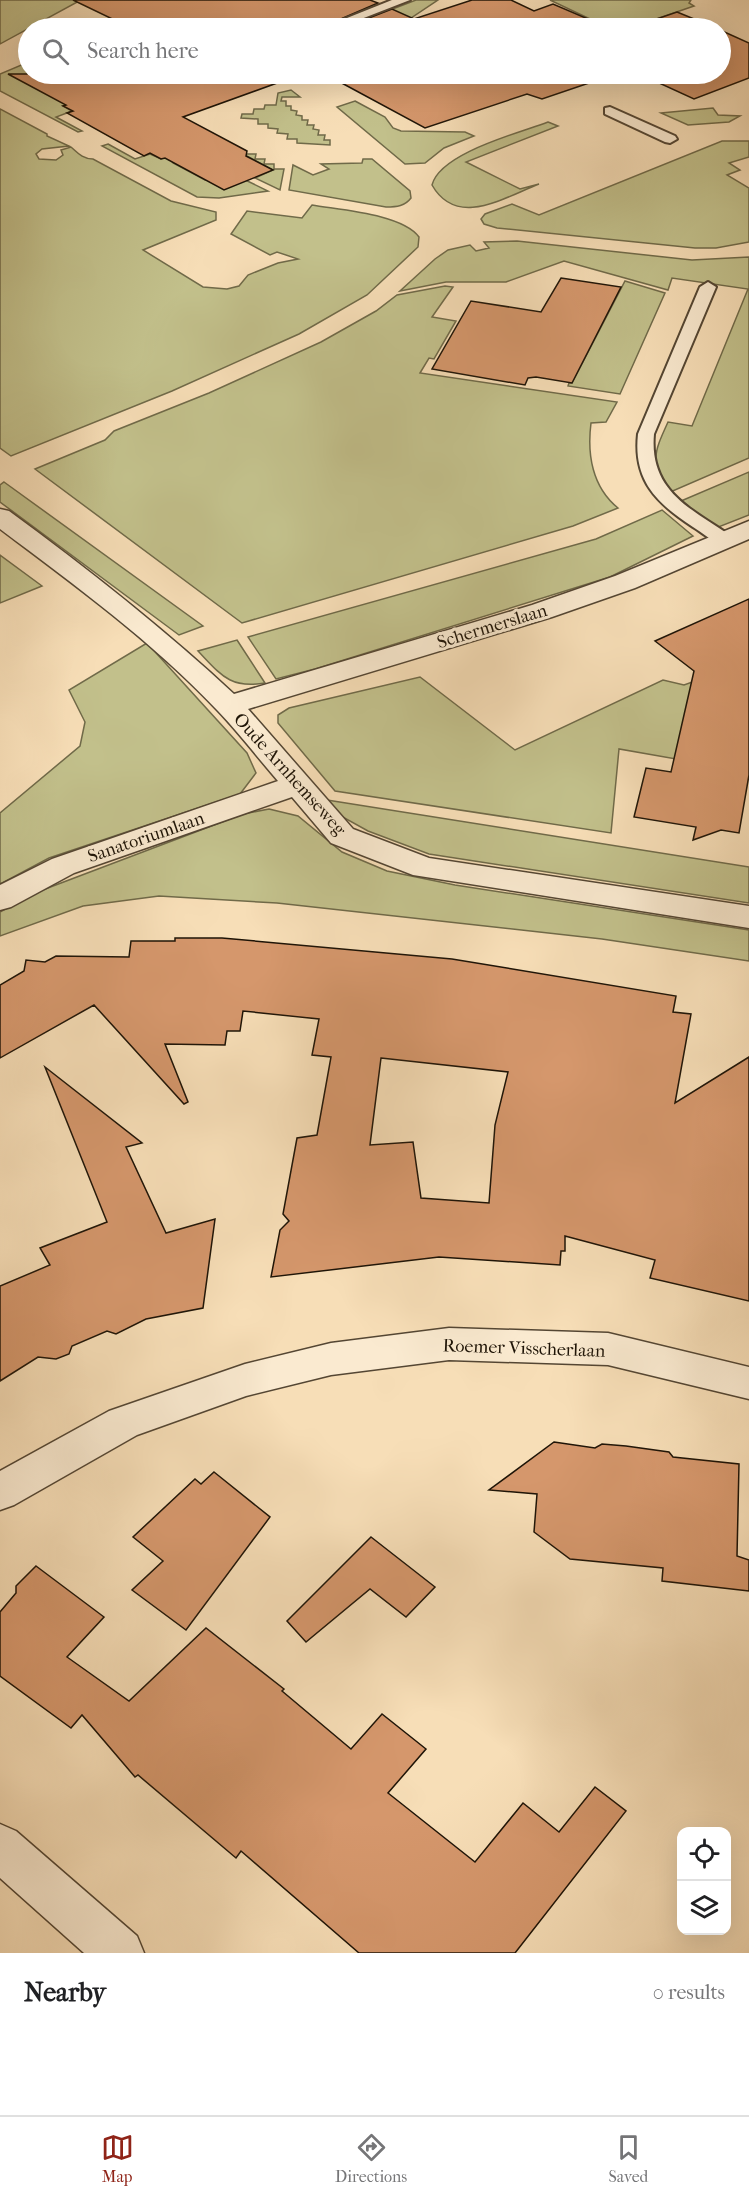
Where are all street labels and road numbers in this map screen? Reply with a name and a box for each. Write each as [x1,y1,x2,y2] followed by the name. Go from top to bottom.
[435,600,550,653] street label: Schermerslaan
[229,709,350,840] street label: Oude Arnhemseweg
[85,808,208,867] street label: Sanatoriumlaan
[442,1335,606,1362] street label: Roemer Visscherlaan

